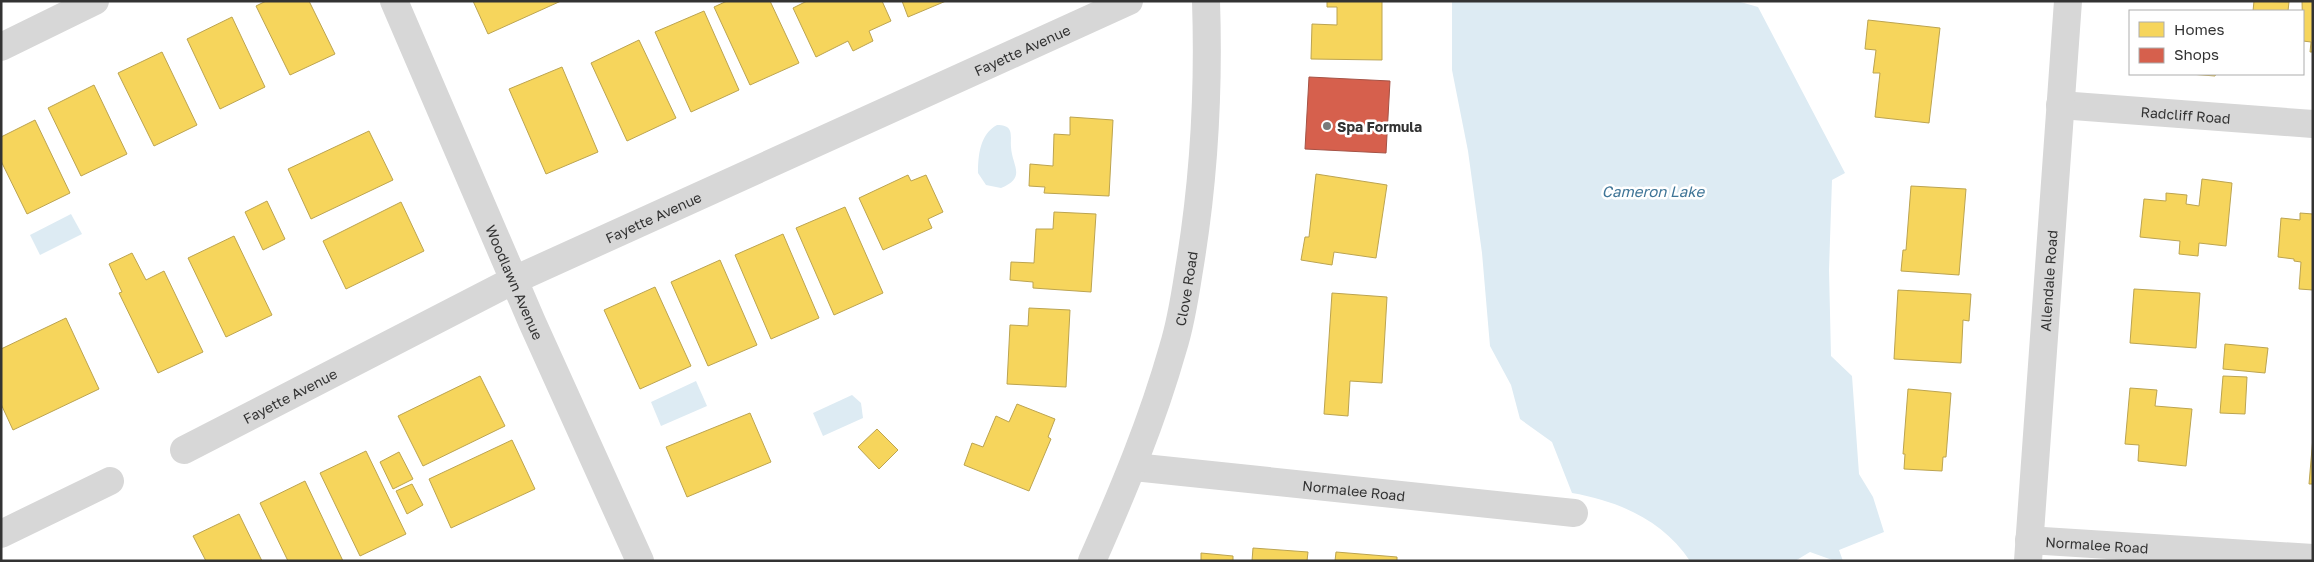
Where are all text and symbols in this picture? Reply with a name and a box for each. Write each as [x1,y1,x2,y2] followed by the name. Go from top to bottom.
[2129,10,2304,75] legend
[971,20,1073,79] street label: Fayette Avenue
[2174,20,2224,38] text: Homes
[2174,45,2219,63] text: Shops
[2140,103,2231,126] street label: Radcliff Road
[1337,118,1422,135] place label: Spa Formula
[1321,120,1333,132] marker: Spa Formula
[1602,182,1705,200] water label: Cameron Lake
[602,188,704,246] street label: Fayette Avenue
[483,222,547,342] street label: Woodlawn Avenue
[2036,229,2060,332] street label: Allendale Road
[1171,250,1200,327] street label: Clove Road
[240,364,340,427] street label: Fayette Avenue
[1302,476,1406,504] street label: Normalee Road
[2045,533,2149,556] street label: Normalee Road

